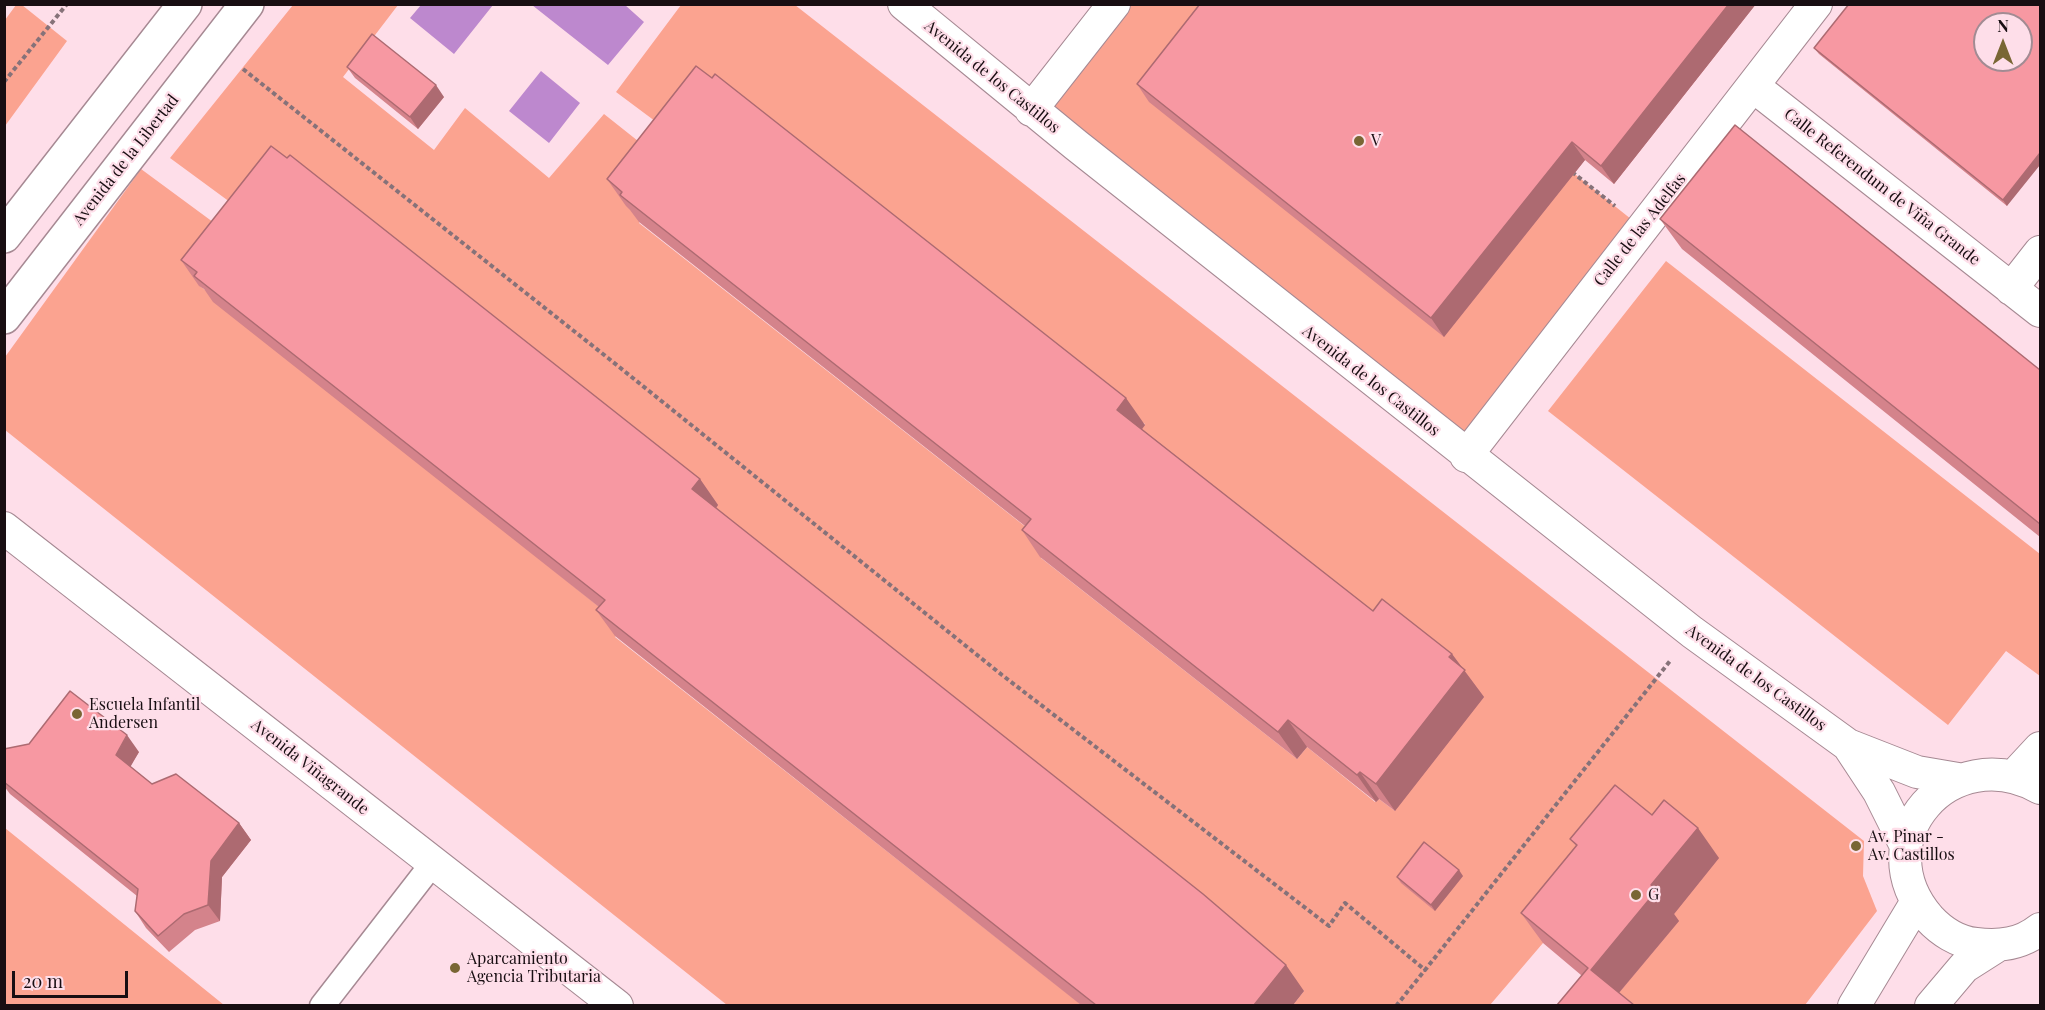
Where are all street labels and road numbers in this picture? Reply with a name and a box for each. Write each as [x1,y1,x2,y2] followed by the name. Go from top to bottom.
[921,17,1063,137] street label: Avenida de los Castillos
[69,91,183,229] street label: Avenida de la Libertad
[1780,105,1984,269] street label: Calle Referendum de Viña Grande
[1590,170,1690,290] street label: Calle de las Adelfas
[1299,322,1443,440] street label: Avenida de los Castillos
[1682,621,1830,735] street label: Avenida de los Castillos
[247,715,373,819] street label: Avenida Viñagrande

